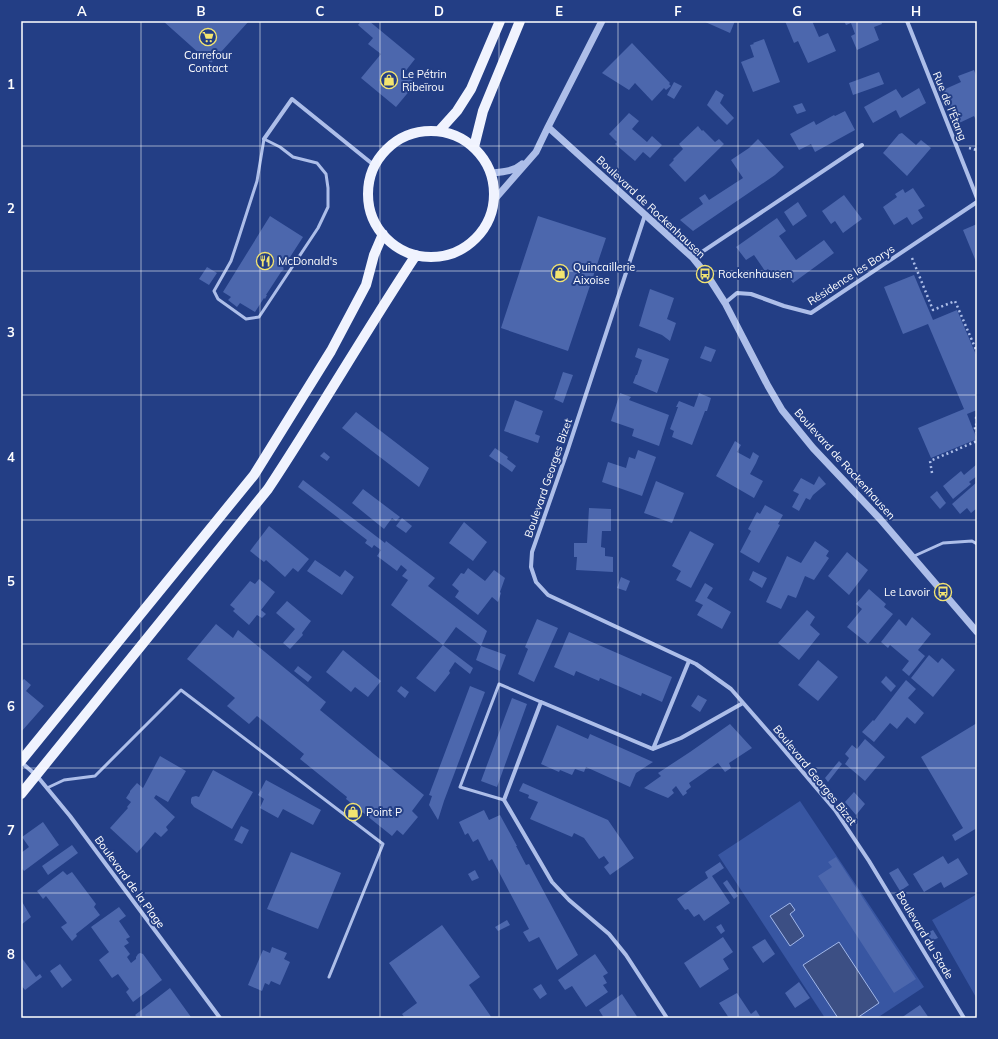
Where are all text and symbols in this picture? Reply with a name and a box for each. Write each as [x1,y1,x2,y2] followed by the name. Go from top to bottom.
[77,3,87,19] text: A
[197,3,206,19] text: B
[316,3,325,19] text: C
[434,3,444,19] text: D
[555,3,563,19] text: E
[674,3,682,19] text: F
[792,3,802,19] text: G
[911,3,921,19] text: H
[198,27,218,47] supermarket icon: Carrefour Contact
[184,48,232,75] place label: Carrefour Contact
[402,67,447,94] place label: Le Pétrin Ribeïrou
[930,69,970,143] street label: Rue de l'Étang
[379,70,399,90] shop icon: Le Pétrin Ribeïrou
[7,76,15,92] text: 1
[593,153,709,261] street label: Boulevard de Rockenhausen
[7,200,15,216] text: 2
[805,242,897,308] street label: Résidence les Borys
[255,251,275,271] restaurant icon: McDonald's
[278,254,338,268] place label: McDonald's
[573,260,635,287] place label: Quincaillerie Aixoise
[550,263,570,283] shop icon: Quincaillerie Aixoise
[695,264,715,284] bus stop icon: Rockenhausen
[718,267,792,281] place label: Rockenhausen
[7,324,15,340] text: 3
[792,406,898,522] street label: Boulevard de Rockenhausen
[521,416,575,539] street label: Boulevard Georges Bizet
[7,449,15,465] text: 4
[7,573,15,589] text: 5
[933,582,953,602] bus stop icon: Le Lavoir
[884,585,930,599] place label: Le Lavoir
[7,698,15,714] text: 6
[770,722,860,828] street label: Boulevard Georges Bizet
[343,802,363,822] shop icon: Point P
[366,805,402,819] place label: Point P
[7,822,15,838] text: 7
[92,833,168,931] street label: Boulevard de la Plage
[893,889,957,981] street label: Boulevard du Stade
[7,946,15,962] text: 8

